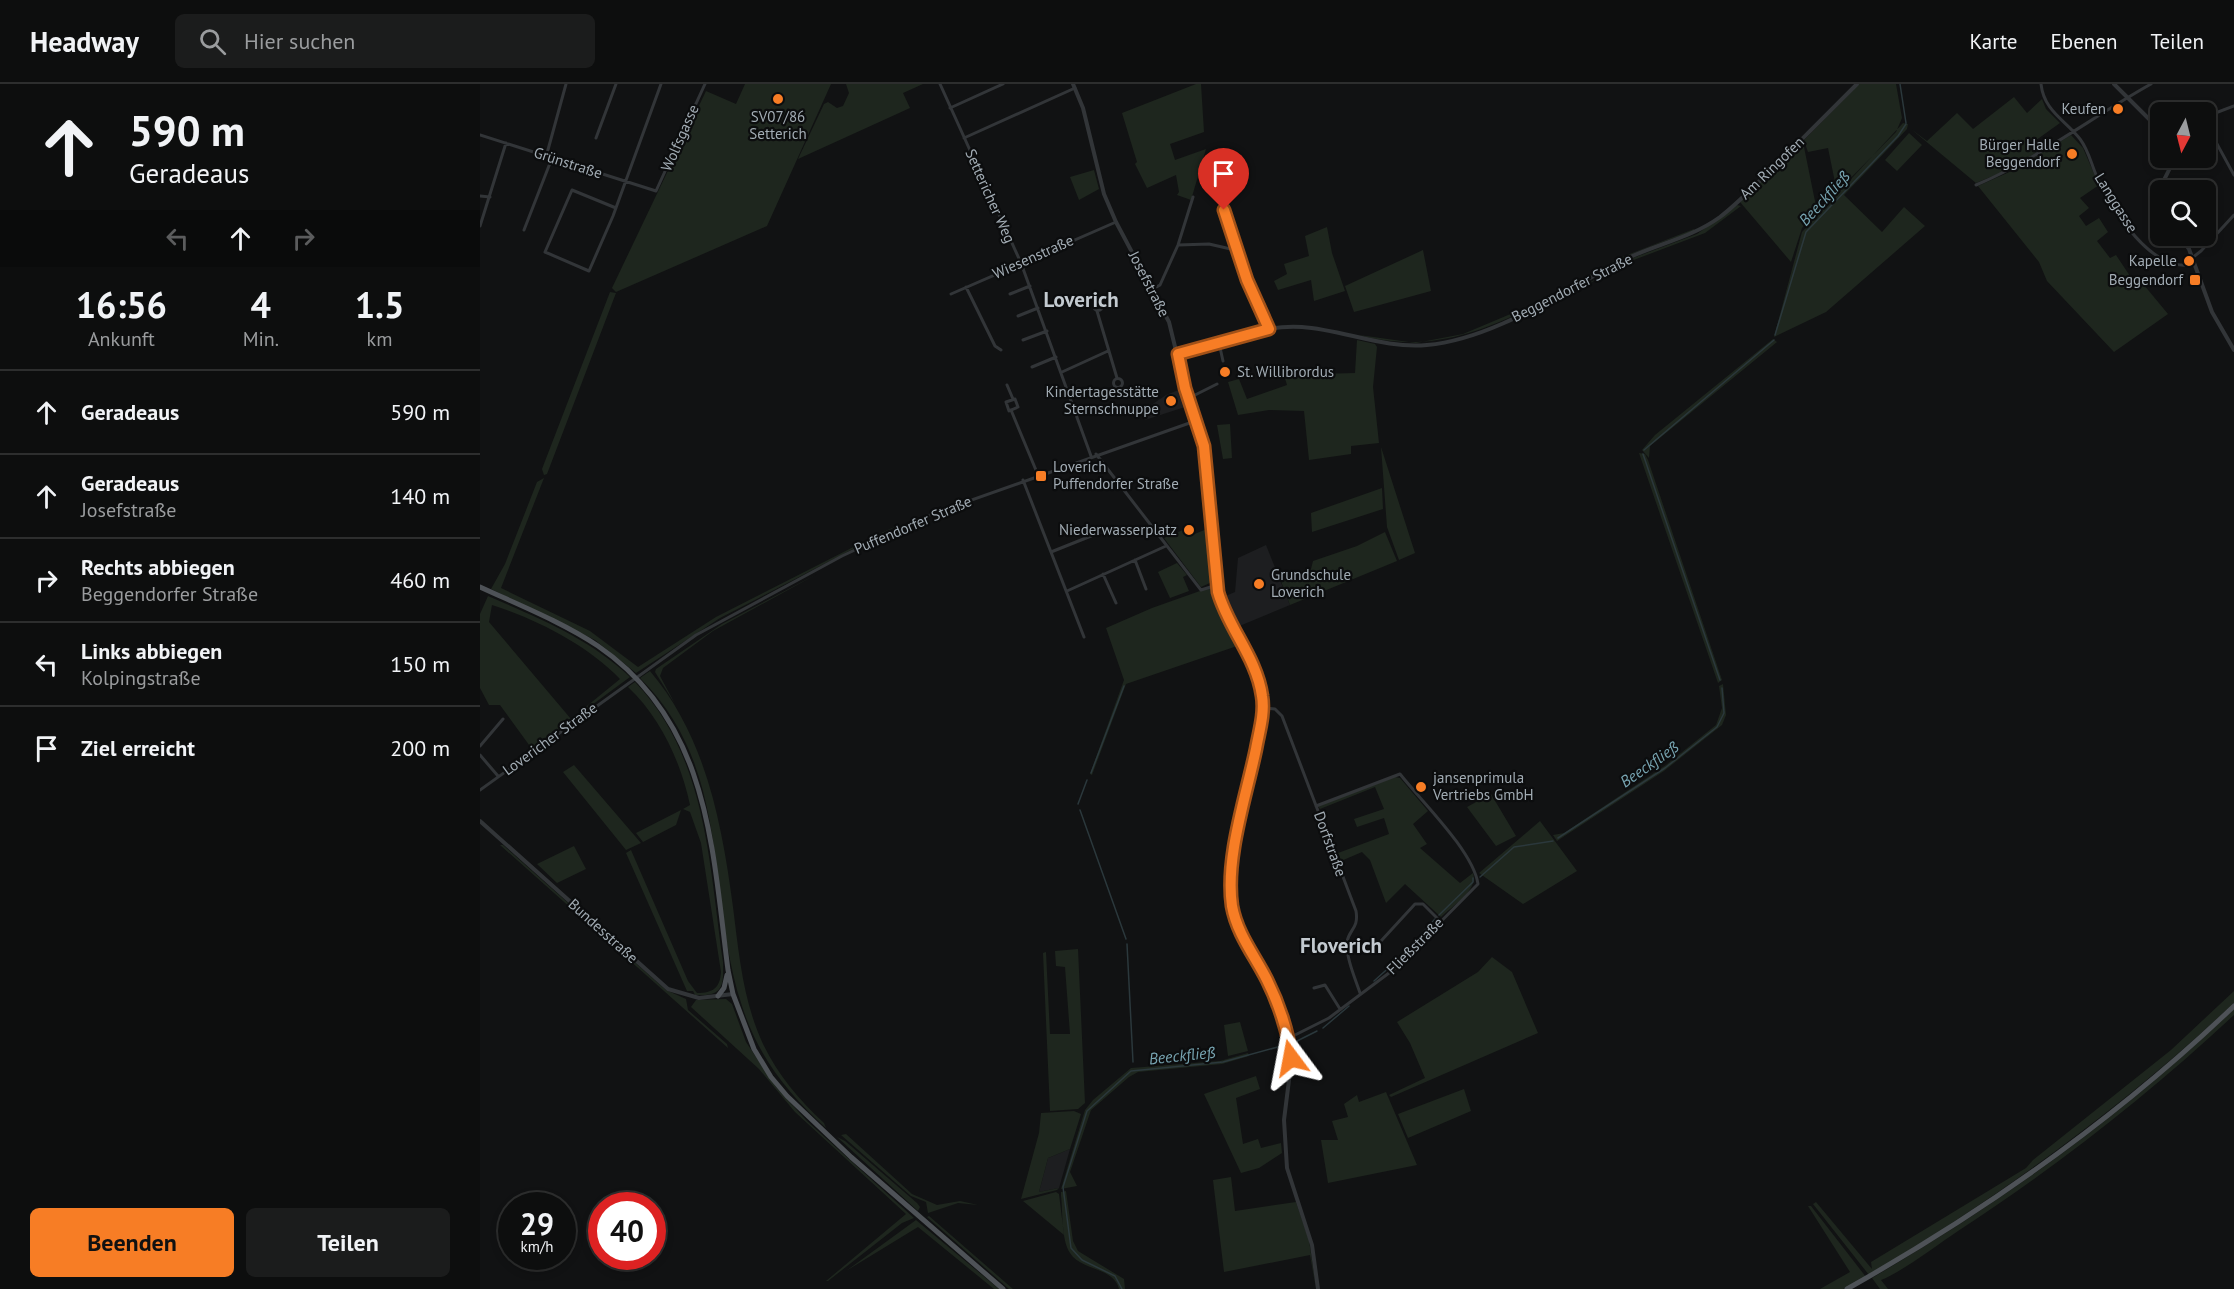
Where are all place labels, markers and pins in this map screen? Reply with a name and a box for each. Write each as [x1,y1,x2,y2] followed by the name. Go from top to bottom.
[771,92,785,106] marker: SV07/86 Setterich
[2061,99,2106,118] place label: Keufen
[2111,102,2125,116] marker: Keufen
[749,107,807,143] place label: SV07/86 Setterich
[1979,135,2061,171] place label: Bürger Halle Beggendorf
[2065,147,2079,161] marker: Bürger Halle Beggendorf
[1198,148,1249,210] pin
[2129,251,2177,270] place label: Kapelle
[2182,254,2196,268] marker: Kapelle
[2109,270,2184,289] place label: Beggendorf
[2188,273,2202,287] marker: Beggendorf
[1237,362,1334,381] place label: St. Willibrordus
[1218,365,1232,379] marker: St. Willibrordus
[1045,382,1159,418] place label: Kindertagesstätte Sternschnuppe
[1164,394,1178,408] marker: Kindertagesstätte Sternschnuppe
[1053,457,1179,493] place label: Loverich Puffendorfer Straße
[1034,469,1048,483] marker: Loverich Puffendorfer Straße
[1059,520,1177,539] place label: Niederwasserplatz
[1182,523,1196,537] marker: Niederwasserplatz
[1271,565,1351,601] place label: Grundschule Loverich
[1252,577,1266,591] marker: Grundschule Loverich
[1432,768,1534,804] place label: jansenprimula Vertriebs GmbH
[1414,780,1428,794] marker: jansenprimula Vertriebs GmbH

